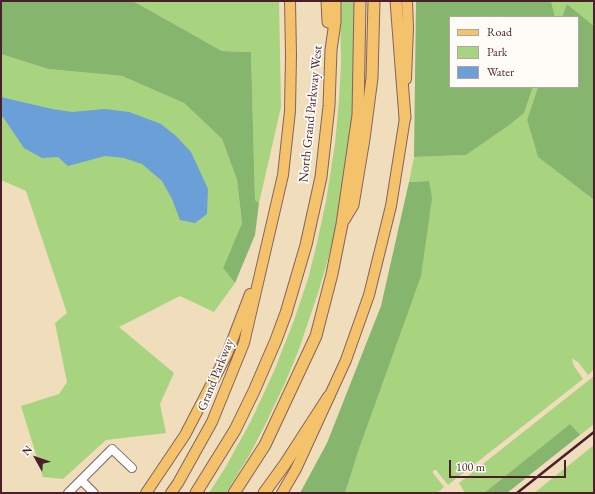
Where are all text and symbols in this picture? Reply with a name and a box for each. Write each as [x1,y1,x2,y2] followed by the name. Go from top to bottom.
[449,16,579,88] legend
[487,24,512,40] text: Road
[487,44,507,60] text: Park
[296,45,326,183] street label: North Grand Parkway West
[487,64,514,80] text: Water
[194,337,238,413] street label: Grand Parkway
[16,438,56,478] north arrow
[19,442,35,458] text: N
[451,452,568,478] scale bar
[456,459,485,475] text: 100 m

